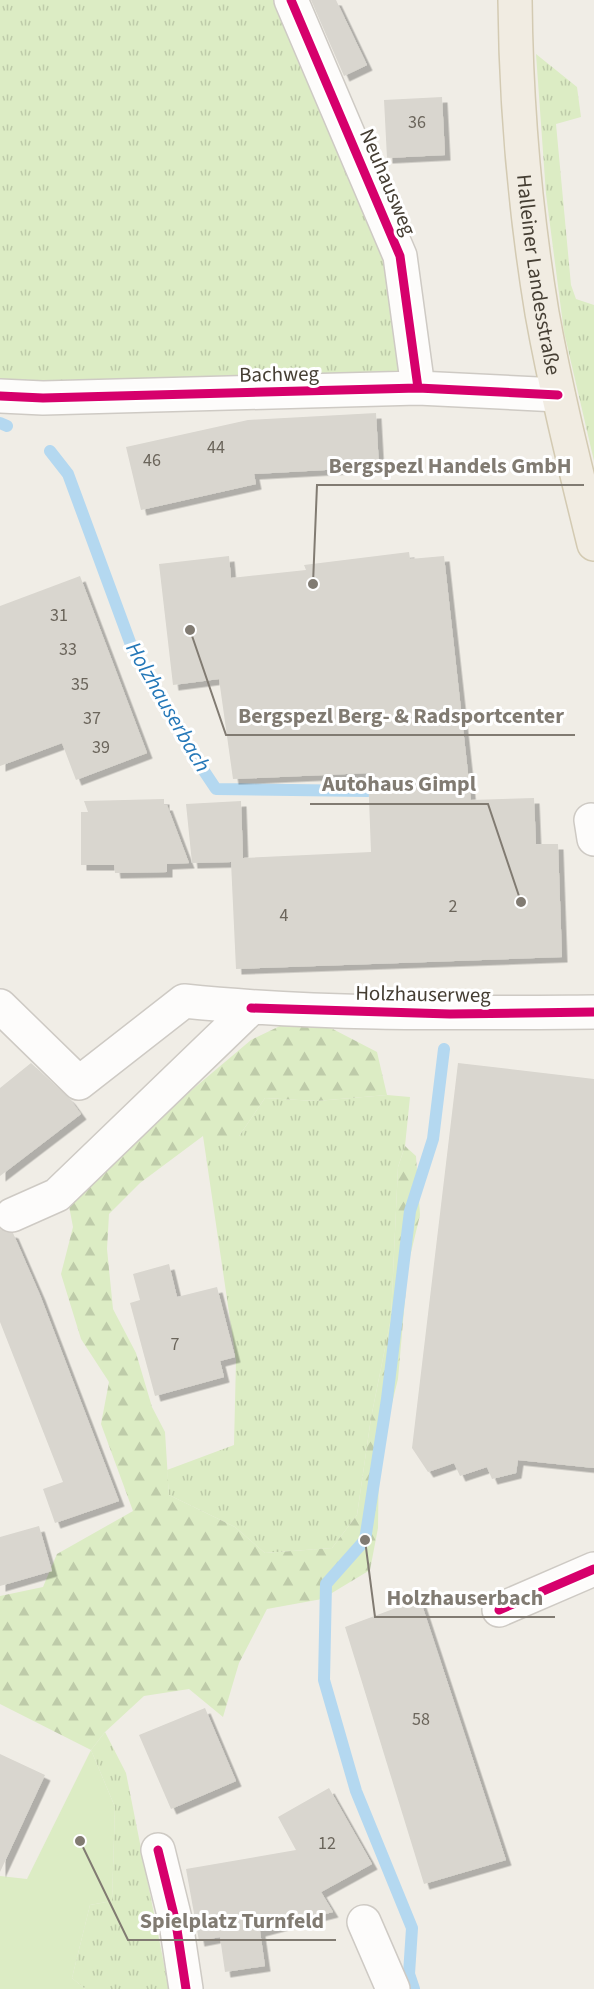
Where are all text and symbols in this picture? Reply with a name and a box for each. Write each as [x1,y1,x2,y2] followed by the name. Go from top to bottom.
[408,110,426,135] house number: 36
[352,124,424,240] street label: Neuhausweg
[509,173,569,378] street label: Halleiner Landesstraße
[239,358,320,390] street label: Bachweg
[207,435,225,460] house number: 44
[317,445,584,485] callout: Bergspezl Handels GmbH
[143,448,161,473] house number: 46
[328,450,572,482] text: Bergspezl Handels GmbH
[50,603,68,628] house number: 31
[118,636,218,778] water label: Holzhauserbach
[59,637,77,662] house number: 33
[71,672,89,697] house number: 35
[226,695,575,735] callout: Bergspezl Berg- & Radsportcenter
[238,700,564,732] text: Bergspezl Berg- & Radsportcenter
[83,706,101,731] house number: 37
[92,735,110,760] house number: 39
[310,764,488,804] callout: Autohaus Gimpl
[321,768,477,800] text: Autohaus Gimpl
[449,894,458,919] house number: 2
[280,903,289,928] house number: 4
[355,978,491,1010] street label: Holzhauserweg
[171,1332,180,1357] house number: 7
[375,1577,555,1617] callout: Holzhauserbach
[387,1582,543,1614] text: Holzhauserbach
[412,1707,430,1732] house number: 58
[318,1831,336,1856] house number: 12
[128,1900,336,1940] callout: Spielplatz Turnfeld
[140,1905,324,1937] text: Spielplatz Turnfeld

